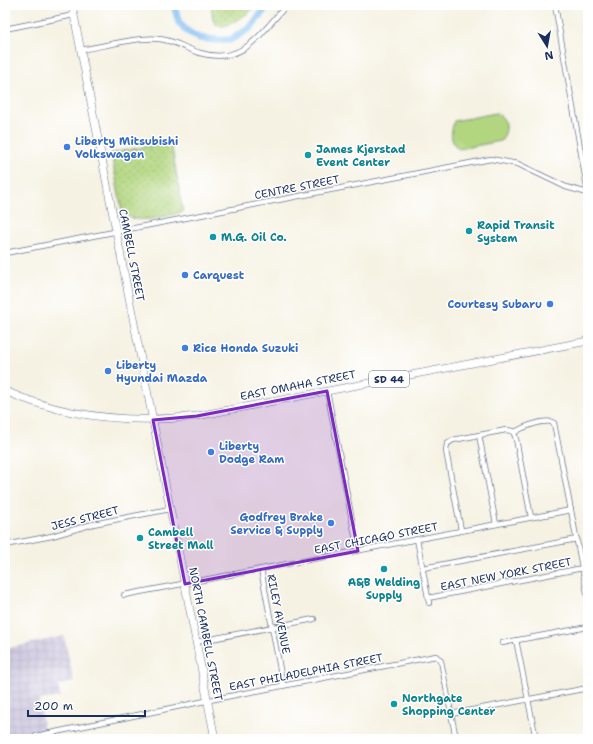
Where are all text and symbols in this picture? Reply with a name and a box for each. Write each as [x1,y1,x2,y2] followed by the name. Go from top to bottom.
[527,26,567,66] north arrow
[543,47,555,64] text: N
[75,134,178,162] place label: Liberty Mitsubishi Volkswagen
[62,142,72,152] marker: Liberty Mitsubishi Volkswagen
[316,142,406,170] place label: James Kjerstad Event Center
[303,150,313,160] marker: James Kjerstad Event Center
[253,172,341,203] street label: CENTRE STREET
[115,208,148,303] street label: CAMBELL STREET
[477,218,555,246] place label: Rapid Transit System
[464,226,474,236] marker: Rapid Transit System
[221,230,287,245] place label: M.G. Oil Co.
[208,232,218,242] marker: M.G. Oil Co.
[193,268,245,283] place label: Carquest
[180,270,190,280] marker: Carquest
[447,297,542,312] place label: Courtesy Subaru
[545,299,555,309] marker: Courtesy Subaru
[193,341,298,356] place label: Rice Honda Suzuki
[180,343,190,353] marker: Rice Honda Suzuki
[116,358,208,386] place label: Liberty Hyundai Mazda
[103,366,113,376] marker: Liberty Hyundai Mazda
[239,367,357,404] street label: EAST OMAHA STREET
[369,371,409,387] road number: SD 44
[219,439,284,467] place label: Liberty Dodge Ram
[206,447,216,457] marker: Liberty Dodge Ram
[50,503,121,534] street label: JESS STREET
[230,510,323,538] place label: Godfrey Brake Service & Supply
[326,518,336,528] marker: Godfrey Brake Service & Supply
[313,519,440,558] street label: EAST CHICAGO STREET
[148,525,214,553] place label: Cambell Street Mall
[135,533,145,543] marker: Cambell Street Mall
[439,554,573,595] street label: EAST NEW YORK STREET
[379,564,389,574] marker: A&B Welding Supply
[185,566,226,702] street label: NORTH CAMBELL STREET
[263,573,294,655] street label: RILEY AVENUE
[348,575,420,603] place label: A&B Welding Supply
[228,650,384,695] street label: EAST PHILADELPHIA STREET
[402,691,496,719] place label: Northgate Shopping Center
[28,692,145,718] scale bar
[34,698,73,714] text: 200 m
[389,699,399,709] marker: Northgate Shopping Center

